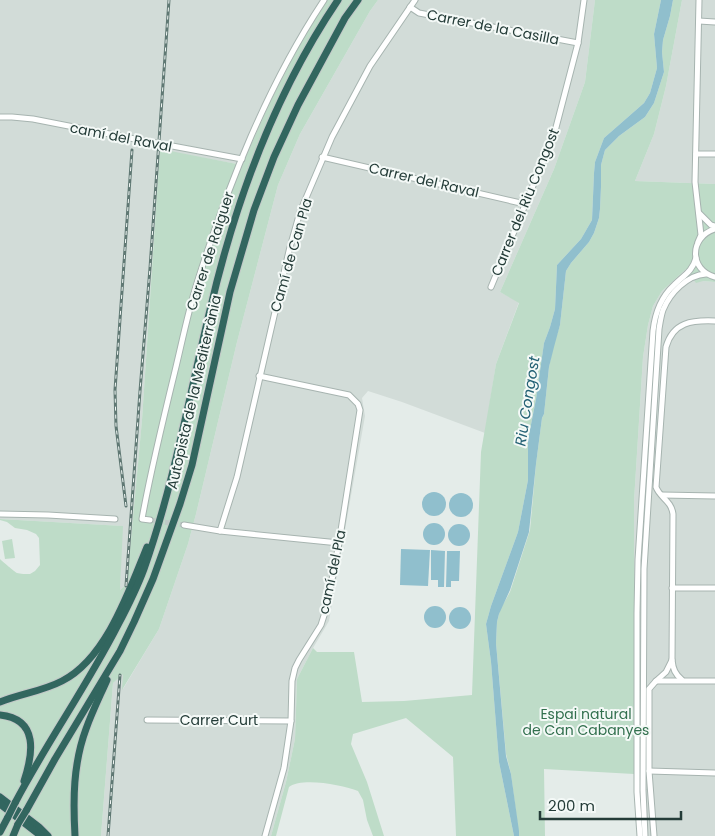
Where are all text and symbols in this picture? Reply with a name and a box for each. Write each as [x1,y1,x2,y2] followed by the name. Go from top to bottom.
[425,4,561,50] street label: Carrer de la Casilla
[68,117,174,157] street label: camí del Raval
[486,125,564,279] street label: Carrer del Riu Congost
[367,158,481,202] street label: Carrer del Raval
[181,189,239,313] street label: Carrer de Raiguer
[265,196,317,314] street label: Camí de Can Pla
[162,293,226,491] street label: Autopista de la Mediterrània
[510,354,545,447] water label: Riu Congost
[313,528,351,616] street label: camí del Pla
[523,704,649,740] park label: Espai natural de Can Cabanyes
[180,710,258,730] street label: Carrer Curt
[540,788,681,820] scale bar
[548,795,595,816] text: 200 m

